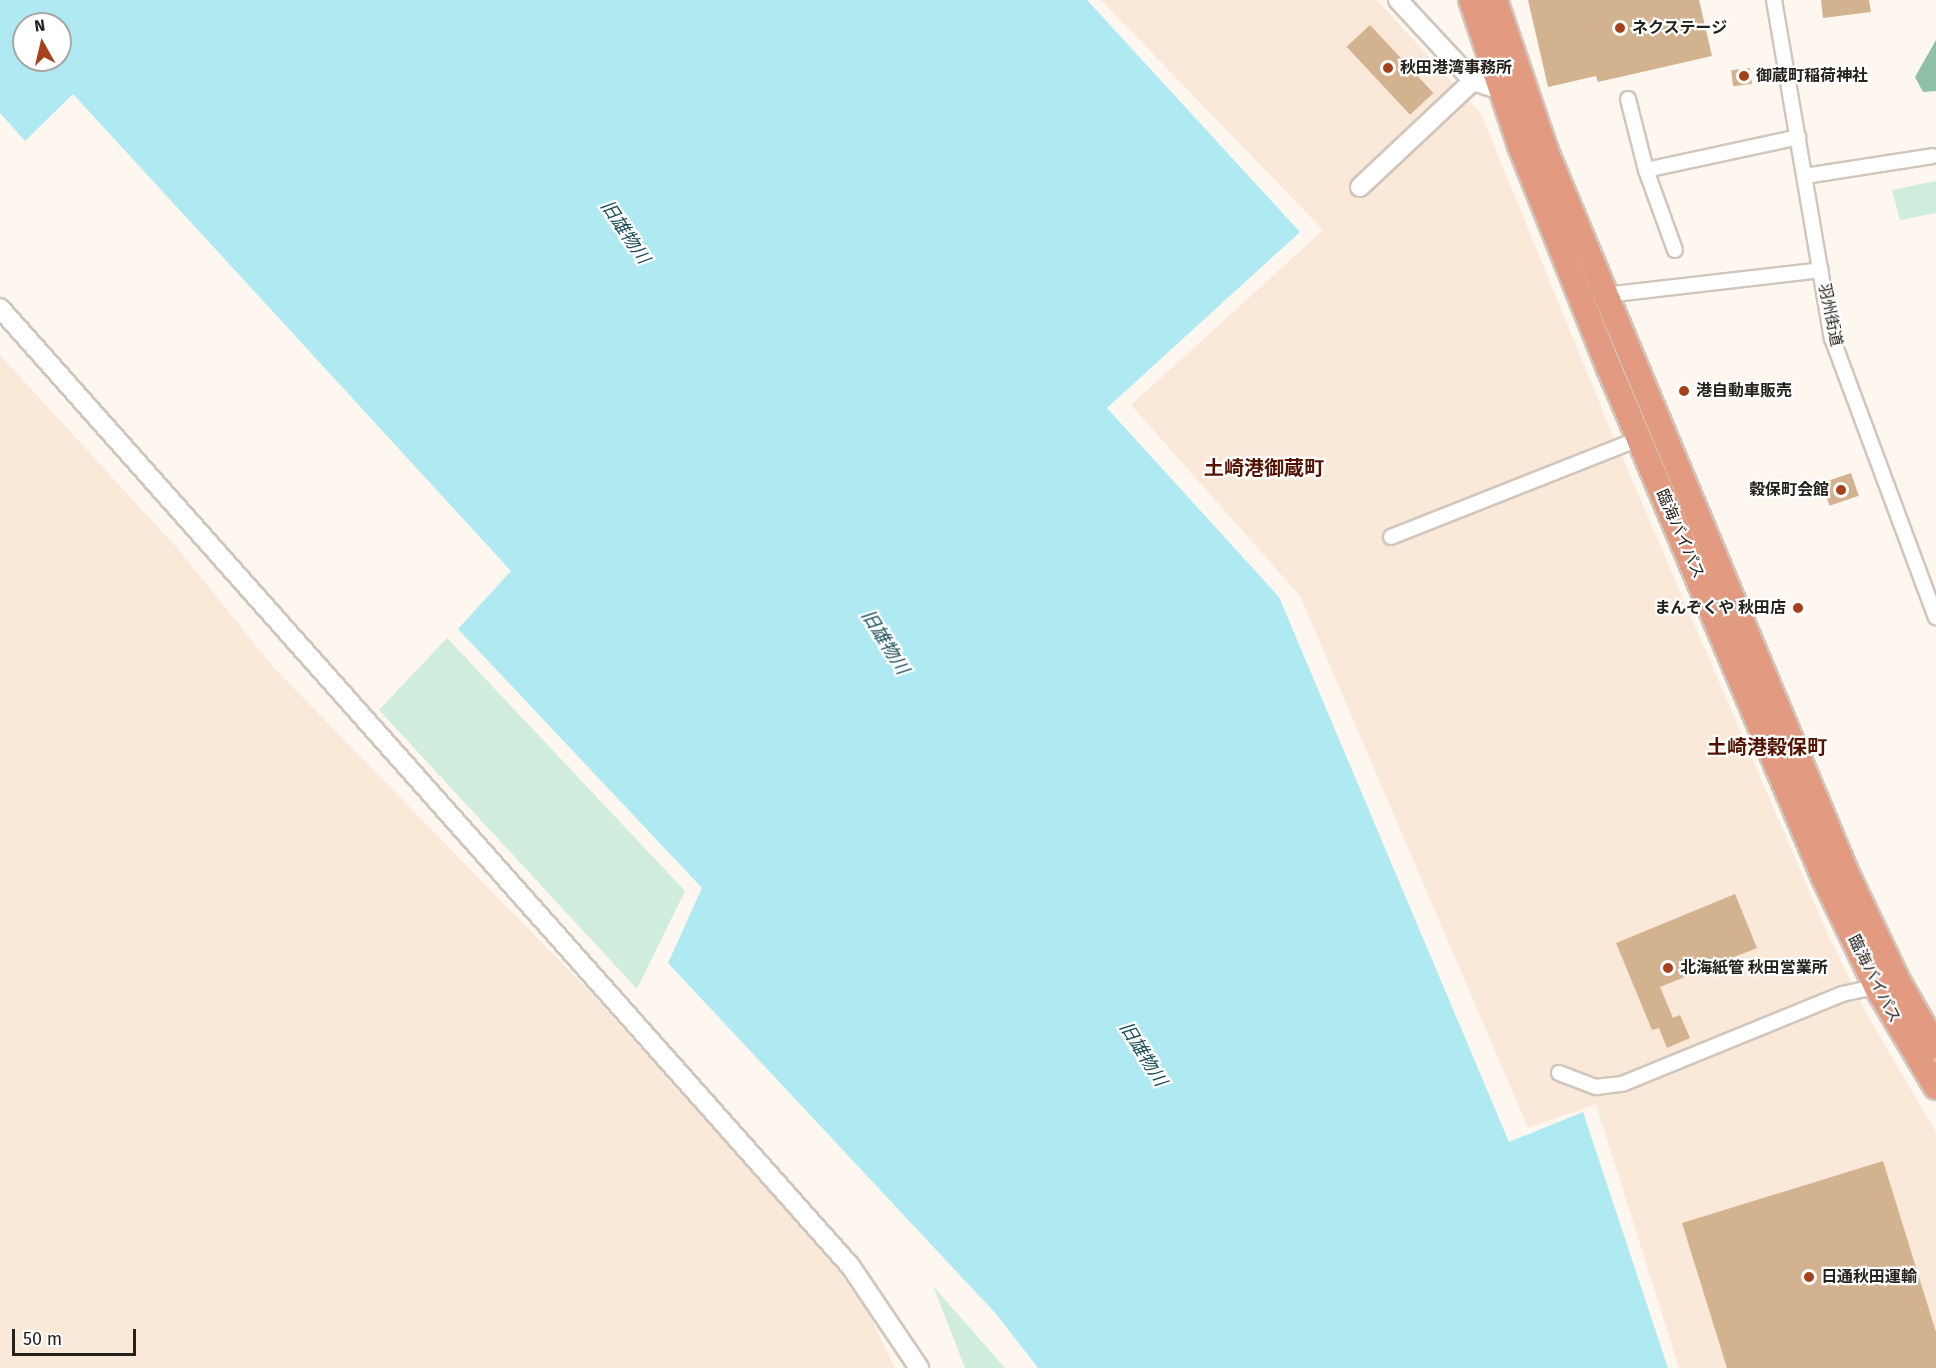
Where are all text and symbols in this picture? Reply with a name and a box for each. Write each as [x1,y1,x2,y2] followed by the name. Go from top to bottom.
[12,12,72,72] north arrow
[33,16,46,36] text: N
[1632,18,1728,38] place label: ネクステージ
[1613,21,1627,35] marker: ネクステージ
[1400,58,1512,78] place label: 秋田港湾事務所
[1381,61,1395,75] marker: 秋田港湾事務所
[1756,66,1868,86] place label: 御蔵町稲荷神社
[1737,69,1751,83] marker: 御蔵町稲荷神社
[596,196,654,268] water label: 旧雄物川
[1814,282,1846,348] street label: 羽州街道
[1696,381,1792,401] place label: 港自動車販売
[1677,384,1691,398] marker: 港自動車販売
[1204,456,1324,480] district label: 土崎港御蔵町
[1749,480,1829,500] place label: 穀保町会館
[1834,483,1848,497] marker: 穀保町会館
[1652,486,1708,582] street label: 臨海バイパス
[1654,598,1786,618] place label: まんぞくや 秋田店
[1791,601,1805,615] marker: まんぞくや 秋田店
[857,606,913,678] water label: 旧雄物川
[1707,735,1827,759] district label: 土崎港穀保町
[1844,932,1904,1026] street label: 臨海バイパス
[1680,958,1828,978] place label: 北海紙管 秋田営業所
[1661,961,1675,975] marker: 北海紙管 秋田営業所
[1115,1018,1171,1090] water label: 旧雄物川
[1821,1267,1917,1287] place label: 日通秋田運輸
[1802,1270,1816,1284] marker: 日通秋田運輸
[15,1317,140,1355] scale bar
[23,1328,62,1350] text: 50 m

